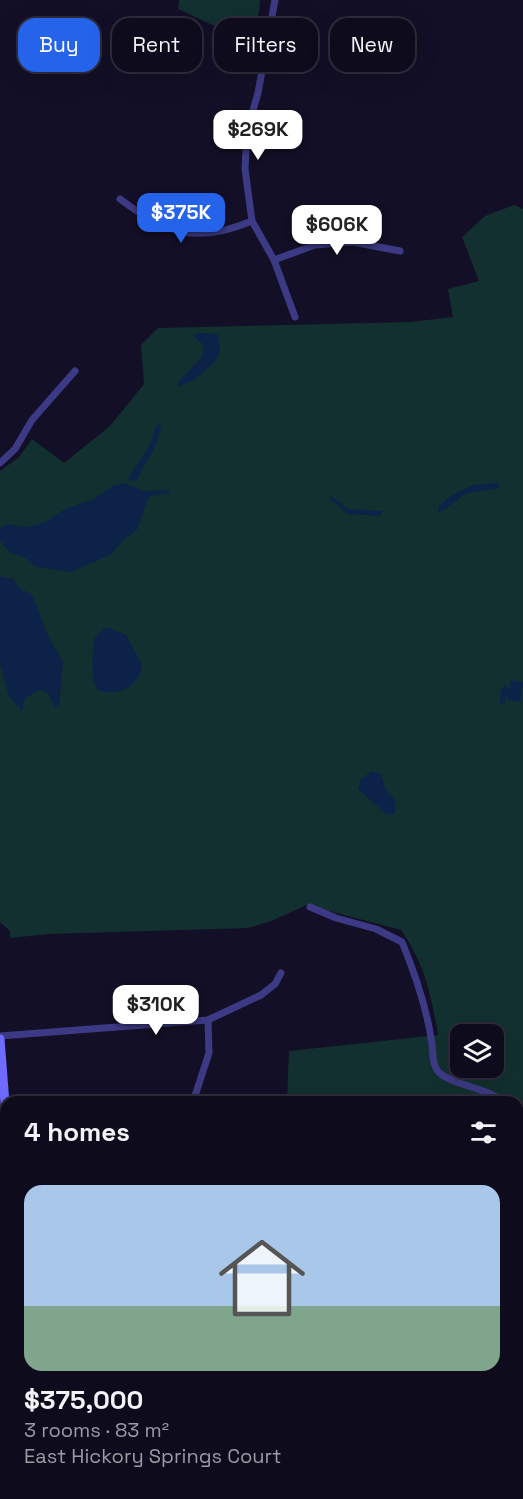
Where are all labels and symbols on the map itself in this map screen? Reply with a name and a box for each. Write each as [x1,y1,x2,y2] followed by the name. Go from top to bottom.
[216,110,300,161] pin: $269K
[139,193,223,244] pin: $375K
[295,205,379,256] pin: $606K
[114,985,198,1036] pin: $310K

